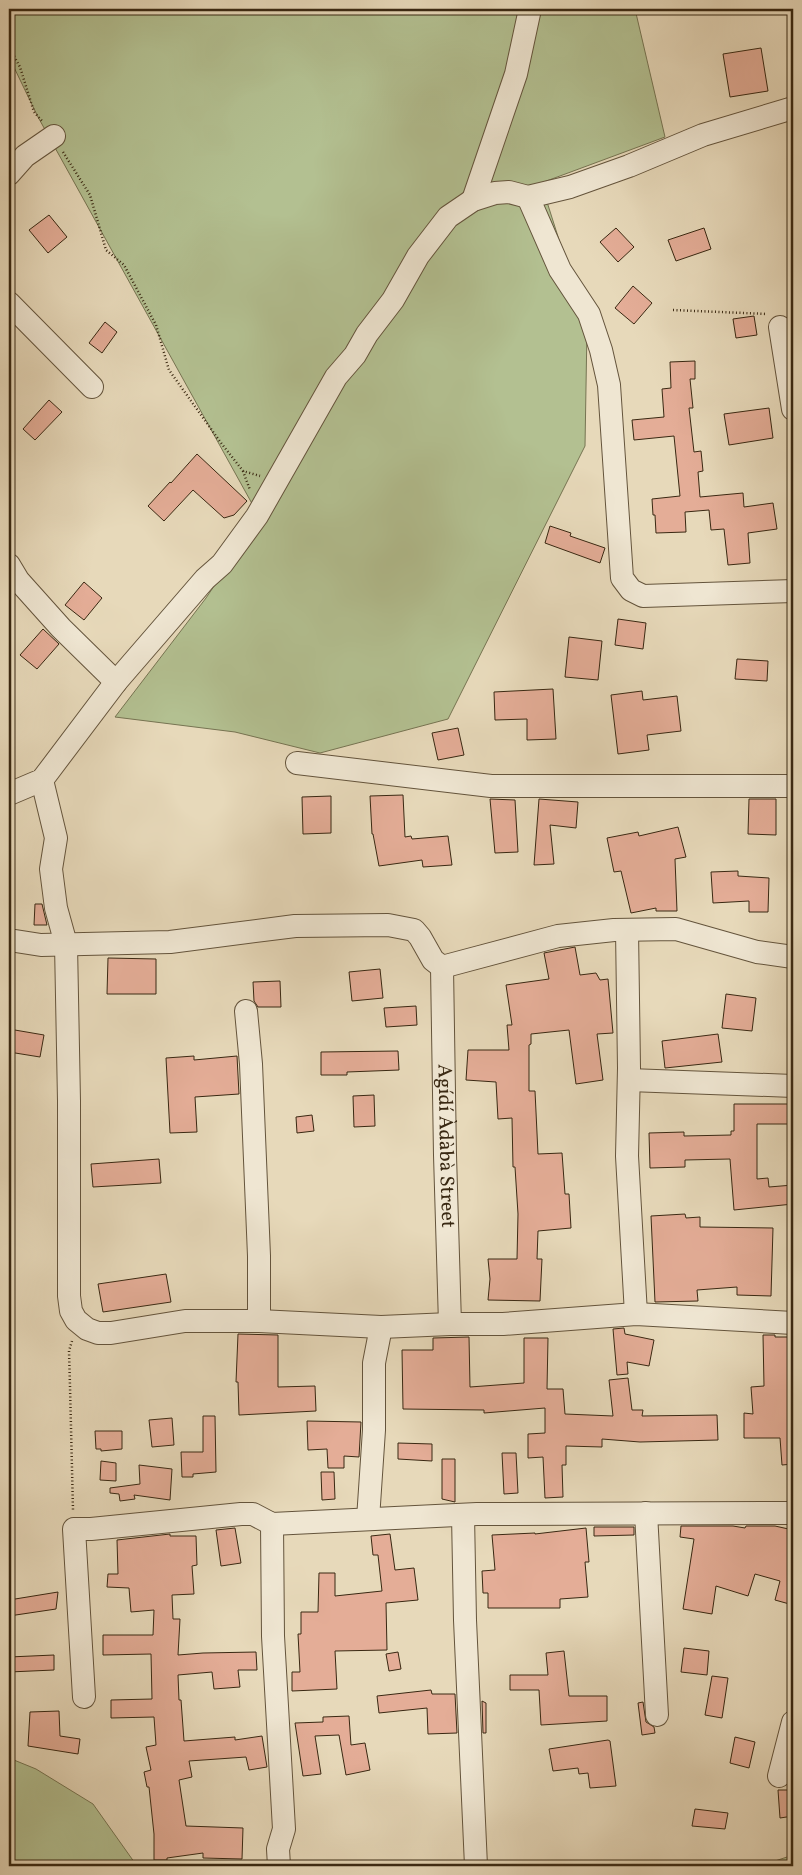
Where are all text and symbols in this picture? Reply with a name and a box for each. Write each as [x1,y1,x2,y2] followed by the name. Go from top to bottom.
[430,1064,461,1228] street label: Agídí Àdàbà Street

